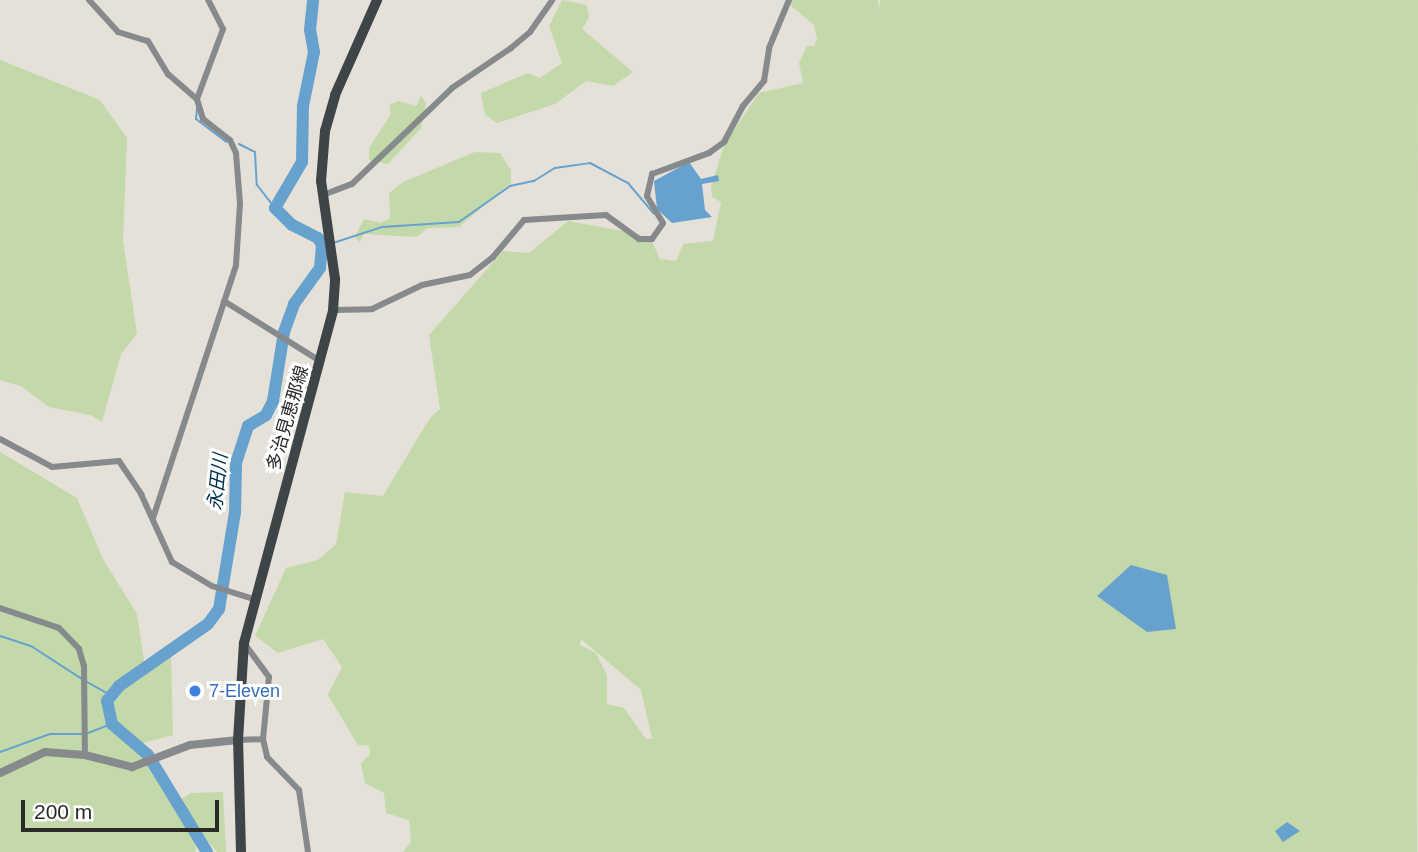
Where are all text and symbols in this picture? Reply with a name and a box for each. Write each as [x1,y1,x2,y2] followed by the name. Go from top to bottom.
[263,363,313,473] street label: 多治見恵那線
[204,452,232,512] water label: 永田川
[209,680,280,702] place label: 7-Eleven
[187,683,203,699] marker: 7-Eleven
[24,786,222,830] scale bar
[34,800,92,823] text: 200 m

